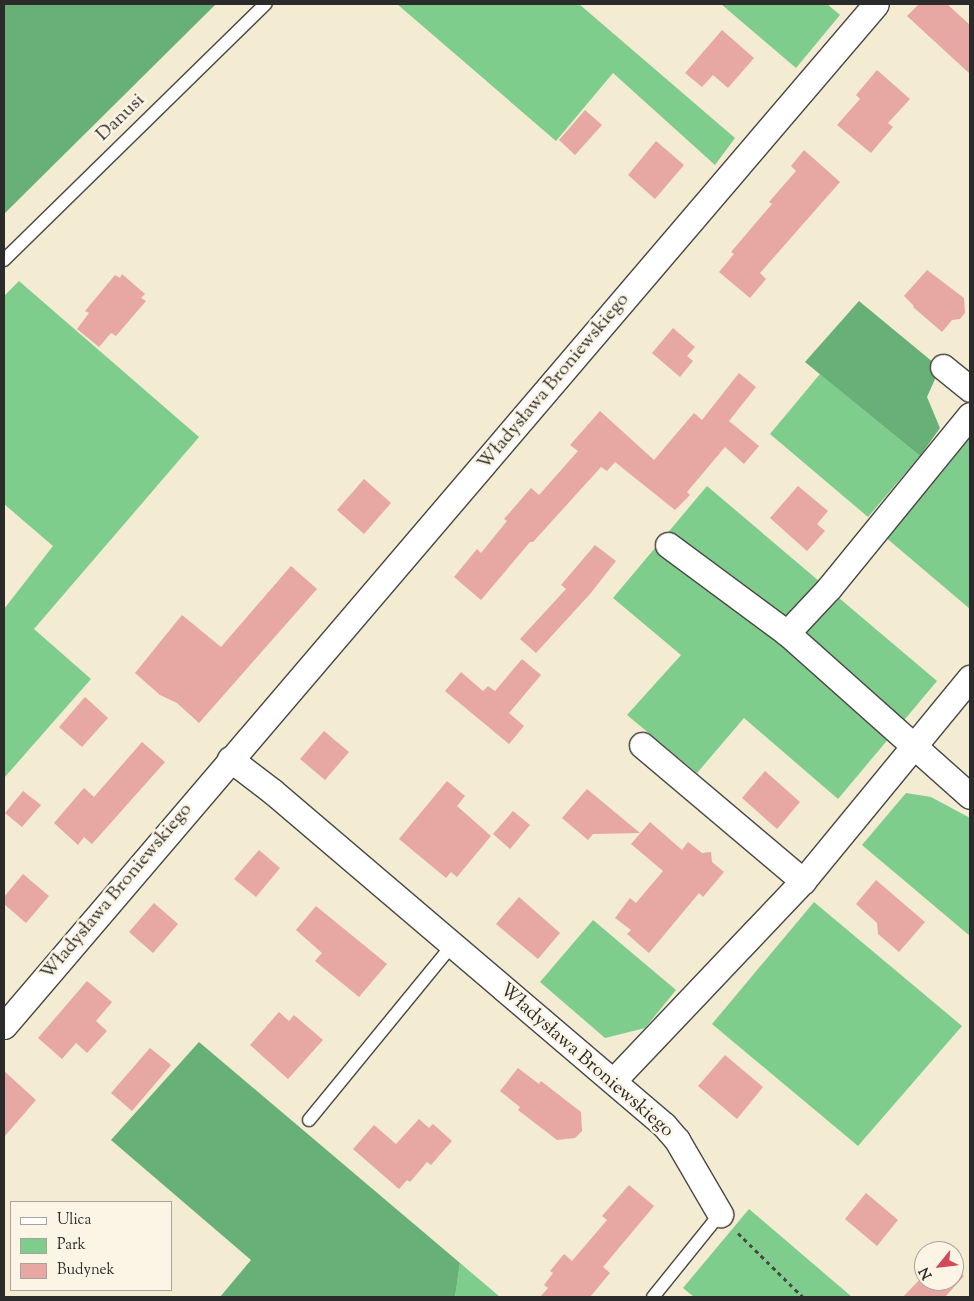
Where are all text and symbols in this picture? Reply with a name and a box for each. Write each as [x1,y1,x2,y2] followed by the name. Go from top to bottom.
[92,89,150,147] street label: Danusi
[473,289,635,475] street label: Władysława Broniewskiego
[36,799,198,985] street label: Władysława Broniewskiego
[494,979,678,1143] street label: Władysława Broniewskiego
[10,1201,172,1291] legend
[57,1210,91,1231] text: Ulica
[57,1235,86,1256] text: Park
[914,1241,964,1291] north arrow
[57,1260,115,1281] text: Budynek
[915,1263,938,1283] text: N

